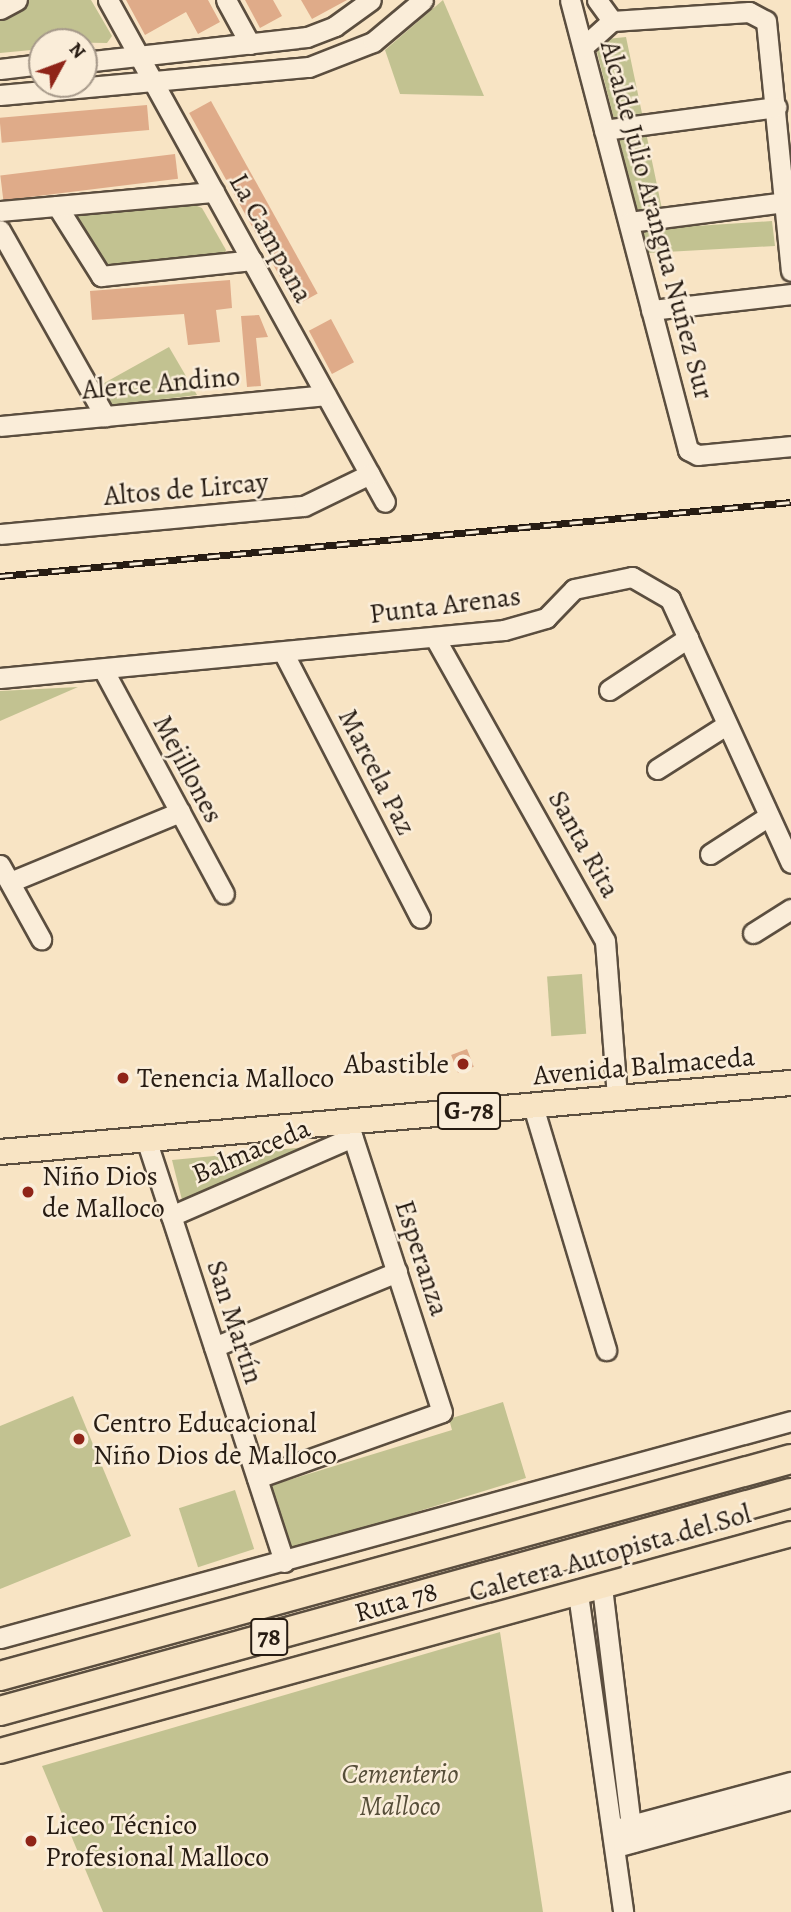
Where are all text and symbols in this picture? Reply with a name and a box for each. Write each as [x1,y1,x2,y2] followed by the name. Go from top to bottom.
[28,28,98,98] north arrow
[63,37,92,64] text: N
[593,37,721,403] street label: Alcalde Julio Arangua Nuñez Sur
[222,167,320,309] street label: La Campana
[81,359,241,407] street label: Alerce Andino
[102,465,270,513] street label: Altos de Lircay
[367,579,523,631] street label: Punta Arenas
[331,703,423,841] street label: Marcela Paz
[146,709,230,829] street label: Mejillones
[541,784,627,904] street label: Santa Rita
[532,1040,756,1092] street label: Avenida Balmaceda
[344,1047,449,1081] place label: Abastible
[455,1056,471,1072] marker: Abastible
[137,1061,334,1095] place label: Tenencia Malloco
[115,1070,131,1086] marker: Tenencia Malloco
[436,1088,502,1134] road number: G-78
[187,1111,315,1191] street label: Balmaceda
[42,1159,165,1225] place label: Niño Dios de Malloco
[20,1184,36,1200] marker: Niño Dios de Malloco
[387,1196,457,1320] street label: Esperanza
[199,1256,271,1388] street label: San Martín
[93,1406,337,1472] place label: Centro Educacional Niño Dios de Malloco
[71,1431,87,1447] marker: Centro Educacional Niño Dios de Malloco
[465,1497,755,1609] street label: Caletera Autopista del Sol
[351,1574,441,1630] street label: Ruta 78
[250,1614,288,1660] road number: 78
[341,1757,459,1823] park label: Cementerio Malloco
[45,1808,269,1874] place label: Liceo Técnico Profesional Malloco
[23,1833,39,1849] marker: Liceo Técnico Profesional Malloco

